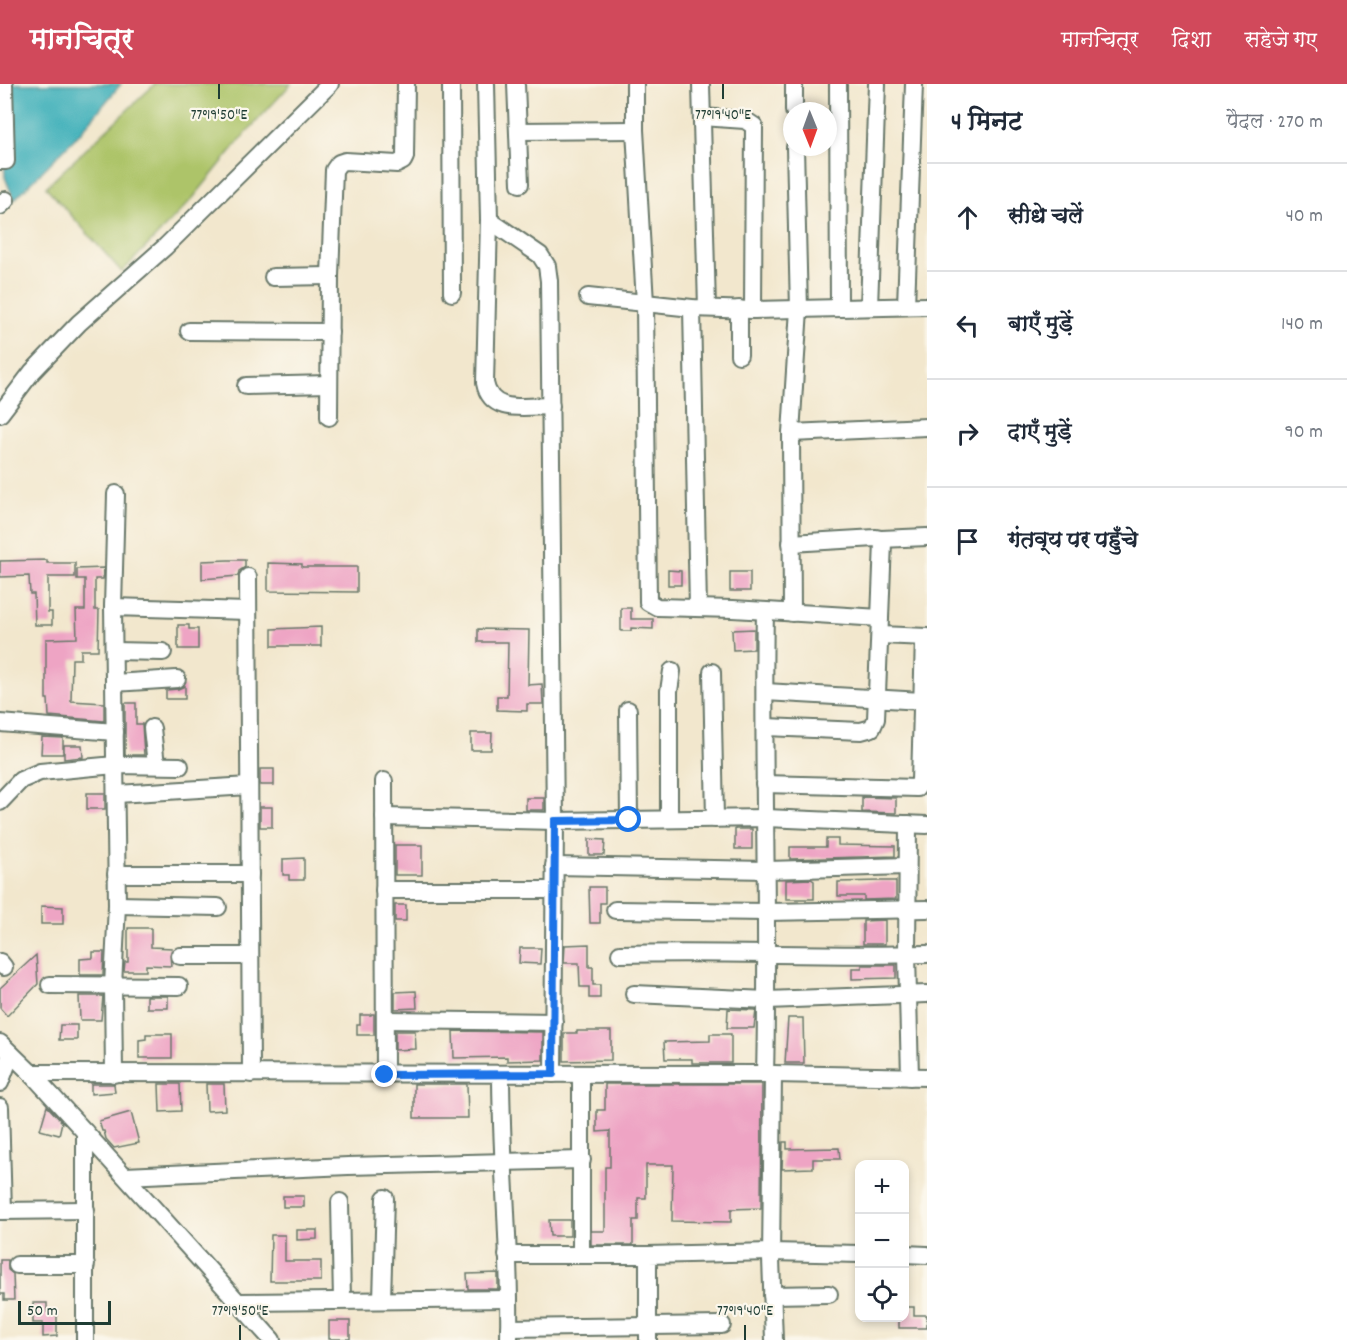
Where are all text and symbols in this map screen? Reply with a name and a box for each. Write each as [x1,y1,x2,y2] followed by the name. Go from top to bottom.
[30,22,133,62] text: मानचित्र
[1061,27,1138,57] text: मानचित्र
[1171,27,1211,57] text: दिशा
[1244,27,1317,57] text: सहेजे गए
[783,102,837,156] north arrow
[191,105,248,127] text: 77°19'50"E
[695,105,751,127] text: 77°19'40"E
[951,105,1022,142] text: 4 मिनट
[1226,109,1323,137] text: पैदल · 270 m
[951,201,984,234] icon: ahead
[1008,202,1083,233] text: सीधे चलें
[1285,203,1323,231] text: 40 m
[951,309,984,342] icon: left
[1008,310,1073,341] text: बाएँ मुड़ें
[1281,311,1323,339] text: 140 m
[951,417,984,450] icon: right
[1008,418,1072,449] text: दाएँ मुड़ें
[1285,419,1323,447] text: 90 m
[951,525,984,558] icon: arrive
[1008,526,1138,557] text: गंतव्य पर पहुँचे
[615,806,641,832] route start
[371,1061,397,1087] route end
[855,1160,909,1322] map controls
[855,1160,909,1214] button: +
[855,1214,909,1268] button: −
[855,1268,909,1322] button: locate
[18,1298,111,1326] scale bar
[27,1300,58,1323] text: 50 m
[212,1301,269,1323] text: 77°19'50"E
[717,1301,773,1323] text: 77°19'40"E

